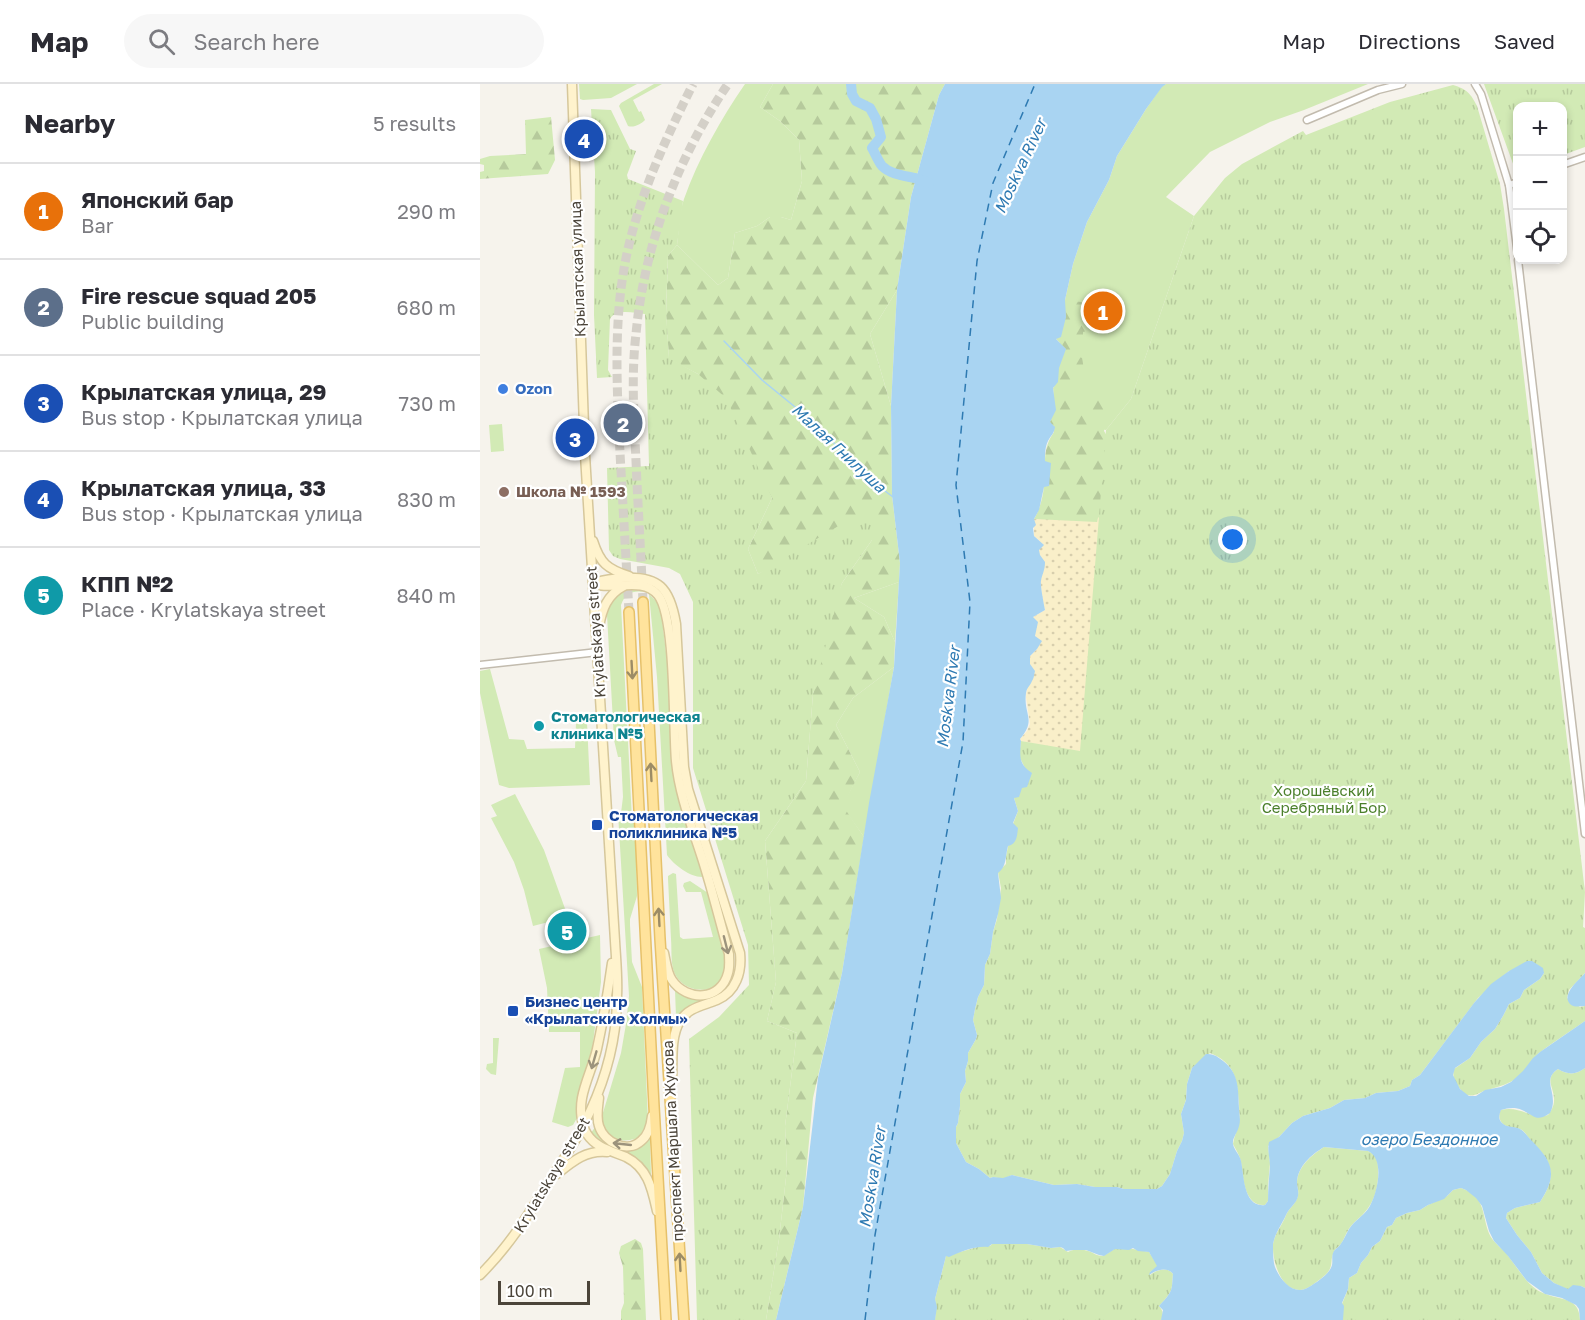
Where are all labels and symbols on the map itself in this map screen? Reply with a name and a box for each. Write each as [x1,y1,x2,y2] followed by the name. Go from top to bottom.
[989,113,1052,216] water label: Moskva River
[564,116,604,162] pin: 4
[566,201,588,337] street label: Крылатская улица
[1084,288,1122,334] pin: 1
[515,379,552,397] place label: Ozon
[496,382,510,396] marker: Ozon
[788,399,891,497] water label: Малая Гнилуша
[604,400,642,446] pin: 2
[556,416,595,460] pin: 3
[516,482,626,500] place label: Школа № 1593
[497,485,511,499] marker: Школа № 1593
[1218,525,1247,554] your location
[581,566,609,698] street label: Krylatskaya street
[932,642,964,749] water label: Moskva River
[627,660,638,680] one-way arrow
[551,707,701,742] place label: Стоматологическая клиника №5
[532,719,546,733] marker: Стоматологическая клиника №5
[646,762,657,782] one-way arrow
[1262,781,1386,816] park label: Хорошёвский Серебряный Бор
[609,806,759,841] place label: Стоматологическая поликлиника №5
[590,818,604,832] marker: Стоматологическая поликлиника №5
[548,908,586,954] pin: 5
[653,908,664,928] one-way arrow
[721,935,733,954] one-way arrow
[525,992,687,1027] place label: Бизнес центр «Крылатские Холмы»
[506,1004,520,1018] marker: Бизнес центр «Крылатские Холмы»
[658,1040,686,1242] street label: проспект Маршала Жукова
[588,1050,599,1069] one-way arrow
[509,1113,593,1236] street label: Krylatskaya street
[854,1122,890,1229] water label: Moskva River
[1361,1129,1499,1149] water label: озеро Бездонное
[613,1138,633,1149] one-way arrow
[675,1252,686,1272] one-way arrow
[498,1278,590,1306] scale bar

